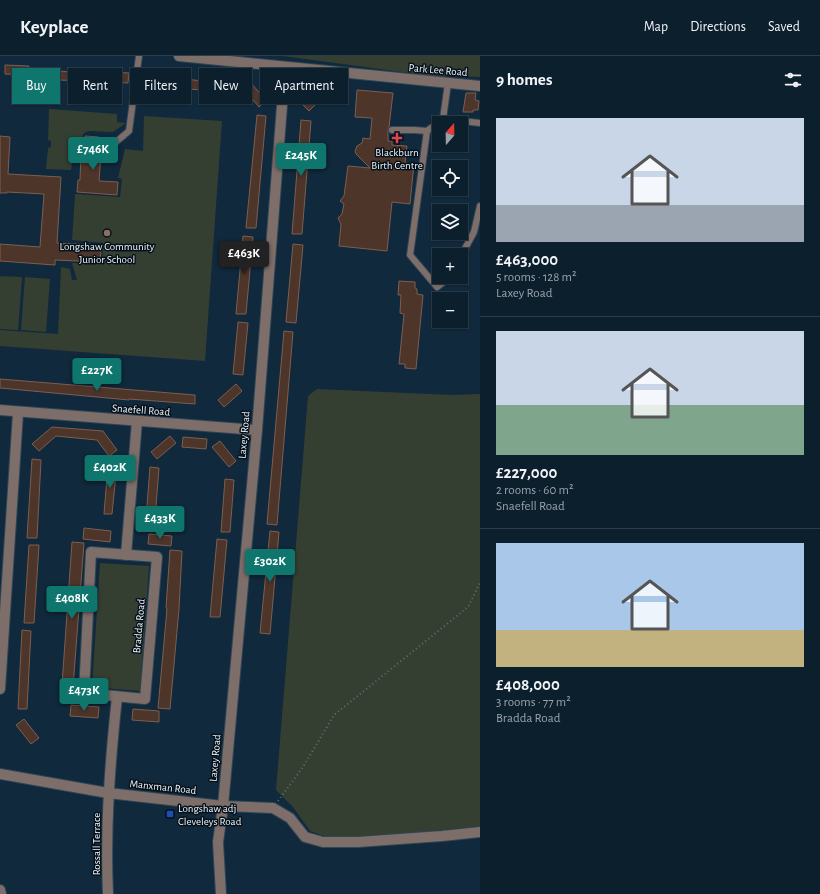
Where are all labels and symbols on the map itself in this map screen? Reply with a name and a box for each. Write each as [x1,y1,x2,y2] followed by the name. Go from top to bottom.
[408,62,468,78] street label: Park Lee Road
[432,116,468,152] north arrow
[391,132,403,144] marker: Blackburn Birth Centre
[65,137,121,171] pin: £746K
[273,143,329,177] pin: £245K
[371,147,423,171] place label: Blackburn Birth Centre
[102,228,112,238] marker: Longshaw Community Junior School
[59,241,155,265] place label: Longshaw Community Junior School
[216,241,272,275] pin: £463K
[69,358,125,392] pin: £227K
[112,402,171,418] street label: Snaefell Road
[236,410,252,459] street label: Laxey Road
[82,455,138,489] pin: £402K
[132,506,188,540] pin: £433K
[242,549,298,583] pin: £302K
[44,586,100,620] pin: £408K
[131,598,147,654] street label: Bradda Road
[56,678,112,712] pin: £473K
[207,733,223,782] street label: Laxey Road
[129,778,197,796] street label: Manxman Road
[178,803,242,827] place label: Longshaw adj Cleveleys Road
[165,809,175,819] marker: Longshaw adj Cleveleys Road
[91,813,102,875] street label: Rossall Terrace

